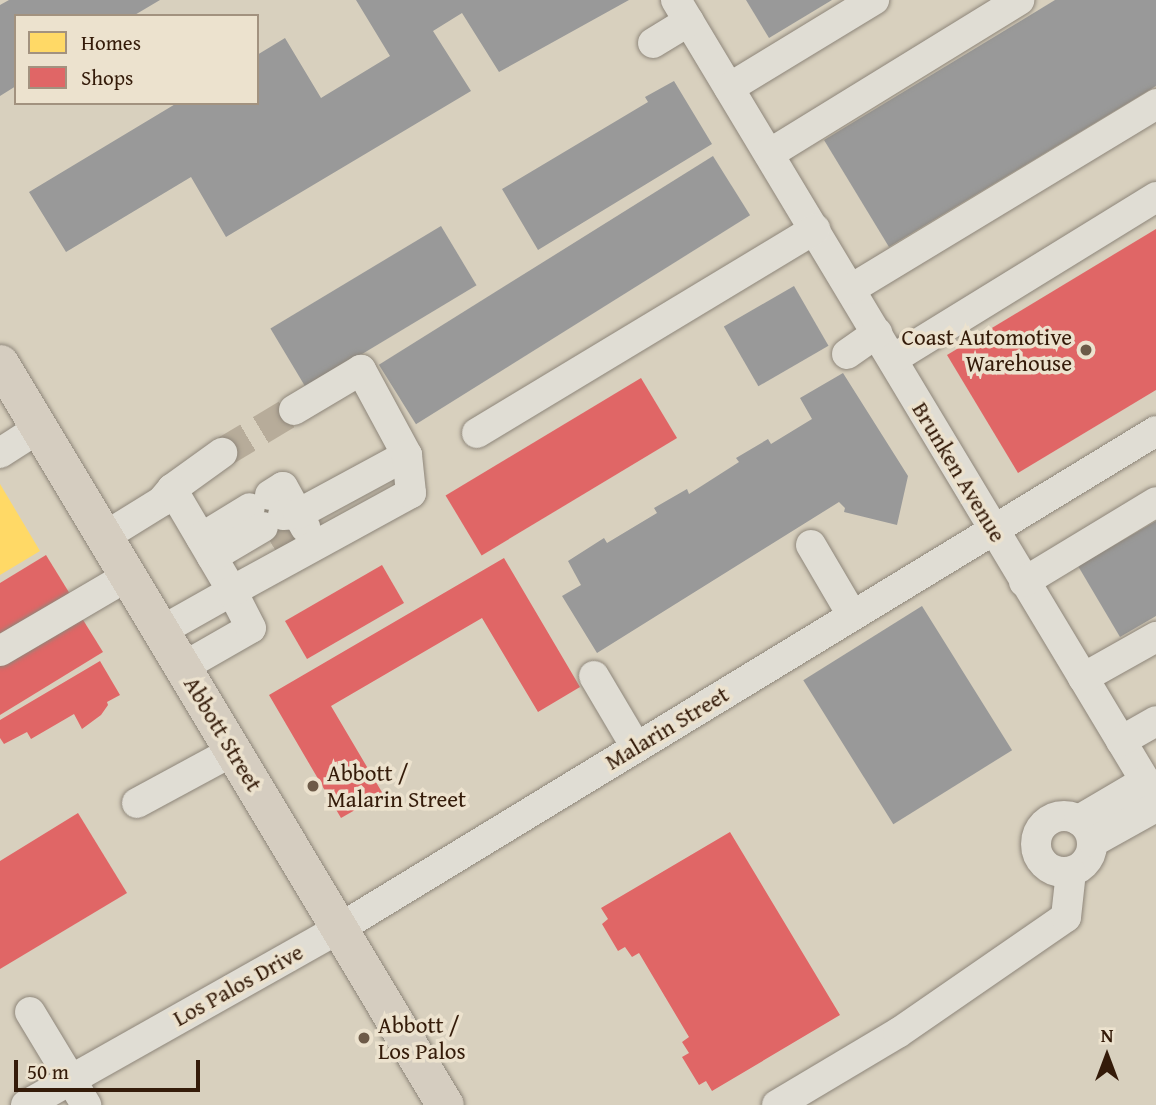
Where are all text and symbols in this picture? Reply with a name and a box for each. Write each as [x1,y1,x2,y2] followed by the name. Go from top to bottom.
[14,14,259,105] legend
[81,27,141,58] text: Homes
[81,62,133,93] text: Shops
[902,323,1072,377] place label: Coast Automotive Warehouse
[1078,342,1094,358] marker: Coast Automotive Warehouse
[906,397,1012,547] street label: Brunken Avenue
[178,672,268,796] street label: Abbott Street
[600,680,734,776] street label: Malarin Street
[327,759,466,813] place label: Abbott / Malarin Street
[305,778,321,794] marker: Abbott / Malarin Street
[168,938,308,1032] street label: Los Palos Drive
[378,1011,466,1065] place label: Abbott / Los Palos
[1072,1021,1142,1091] north arrow
[1101,1021,1113,1049] text: N
[356,1030,372,1046] marker: Abbott / Los Palos
[18,1046,203,1090] scale bar
[27,1056,69,1087] text: 50 m

